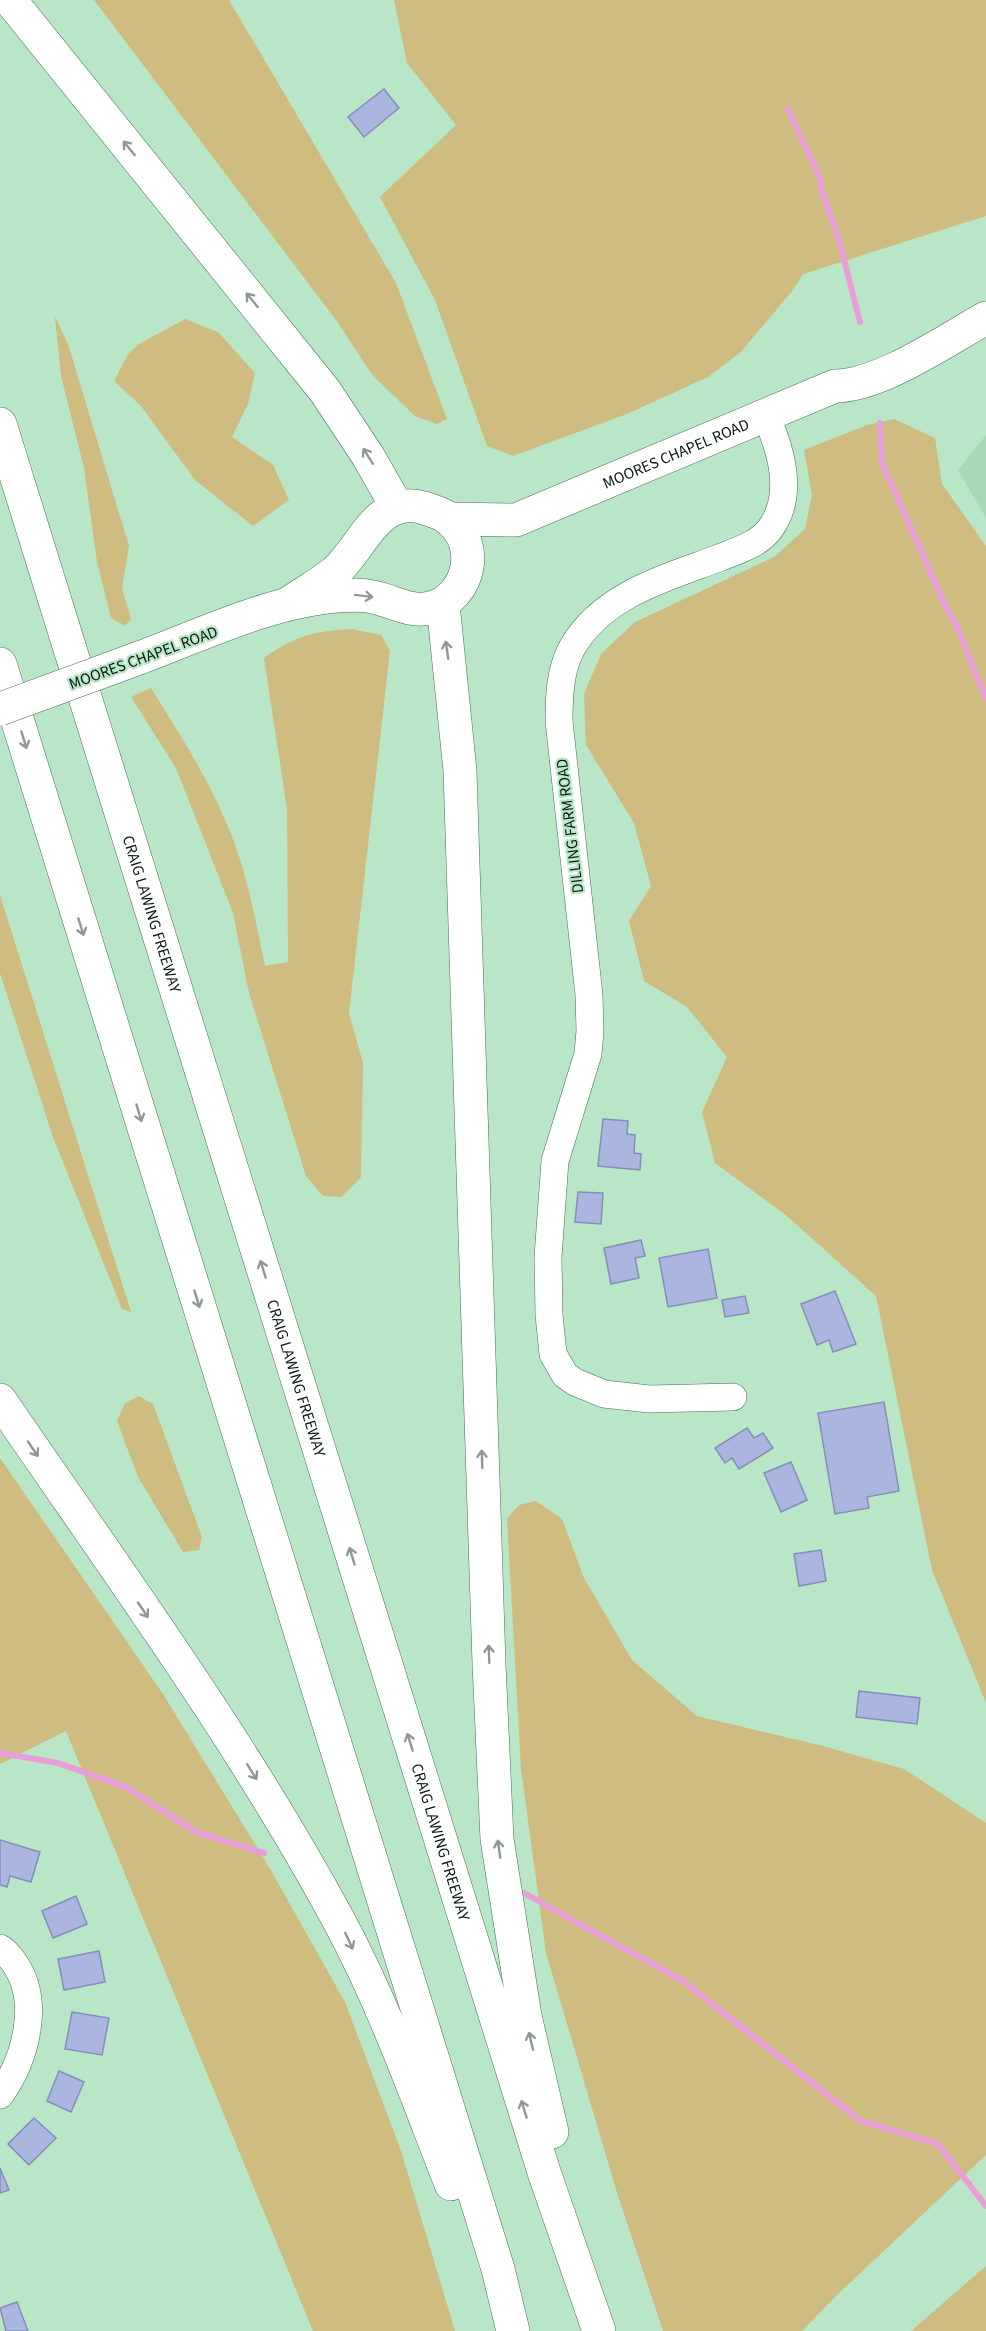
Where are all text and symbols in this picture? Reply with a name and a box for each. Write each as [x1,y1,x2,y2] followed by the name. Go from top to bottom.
[123,140,136,156] one-way arrow
[245,292,258,308] one-way arrow
[599,413,753,494] street label: MOORES CHAPEL ROAD
[361,448,373,465] one-way arrow
[354,590,374,601] one-way arrow
[66,621,221,695] street label: MOORES CHAPEL ROAD
[441,641,452,661] one-way arrow
[19,730,30,749] one-way arrow
[551,757,589,894] street label: DILLING FARM ROAD
[117,833,186,996] street label: CRAIG LAWING FREEWAY
[77,917,88,936] one-way arrow
[134,1103,145,1122] one-way arrow
[257,1260,268,1279] one-way arrow
[192,1289,203,1308] one-way arrow
[261,1297,331,1460] street label: CRAIG LAWING FREEWAY
[27,1440,39,1456] one-way arrow
[476,1450,488,1470] one-way arrow
[346,1547,357,1566] one-way arrow
[137,1601,149,1617] one-way arrow
[483,1645,494,1665] one-way arrow
[404,1733,415,1752] one-way arrow
[406,1761,475,1924] street label: CRAIG LAWING FREEWAY
[246,1763,258,1780] one-way arrow
[493,1840,504,1859] one-way arrow
[343,1931,355,1949] one-way arrow
[524,2032,536,2051] one-way arrow
[518,2100,529,2119] one-way arrow

